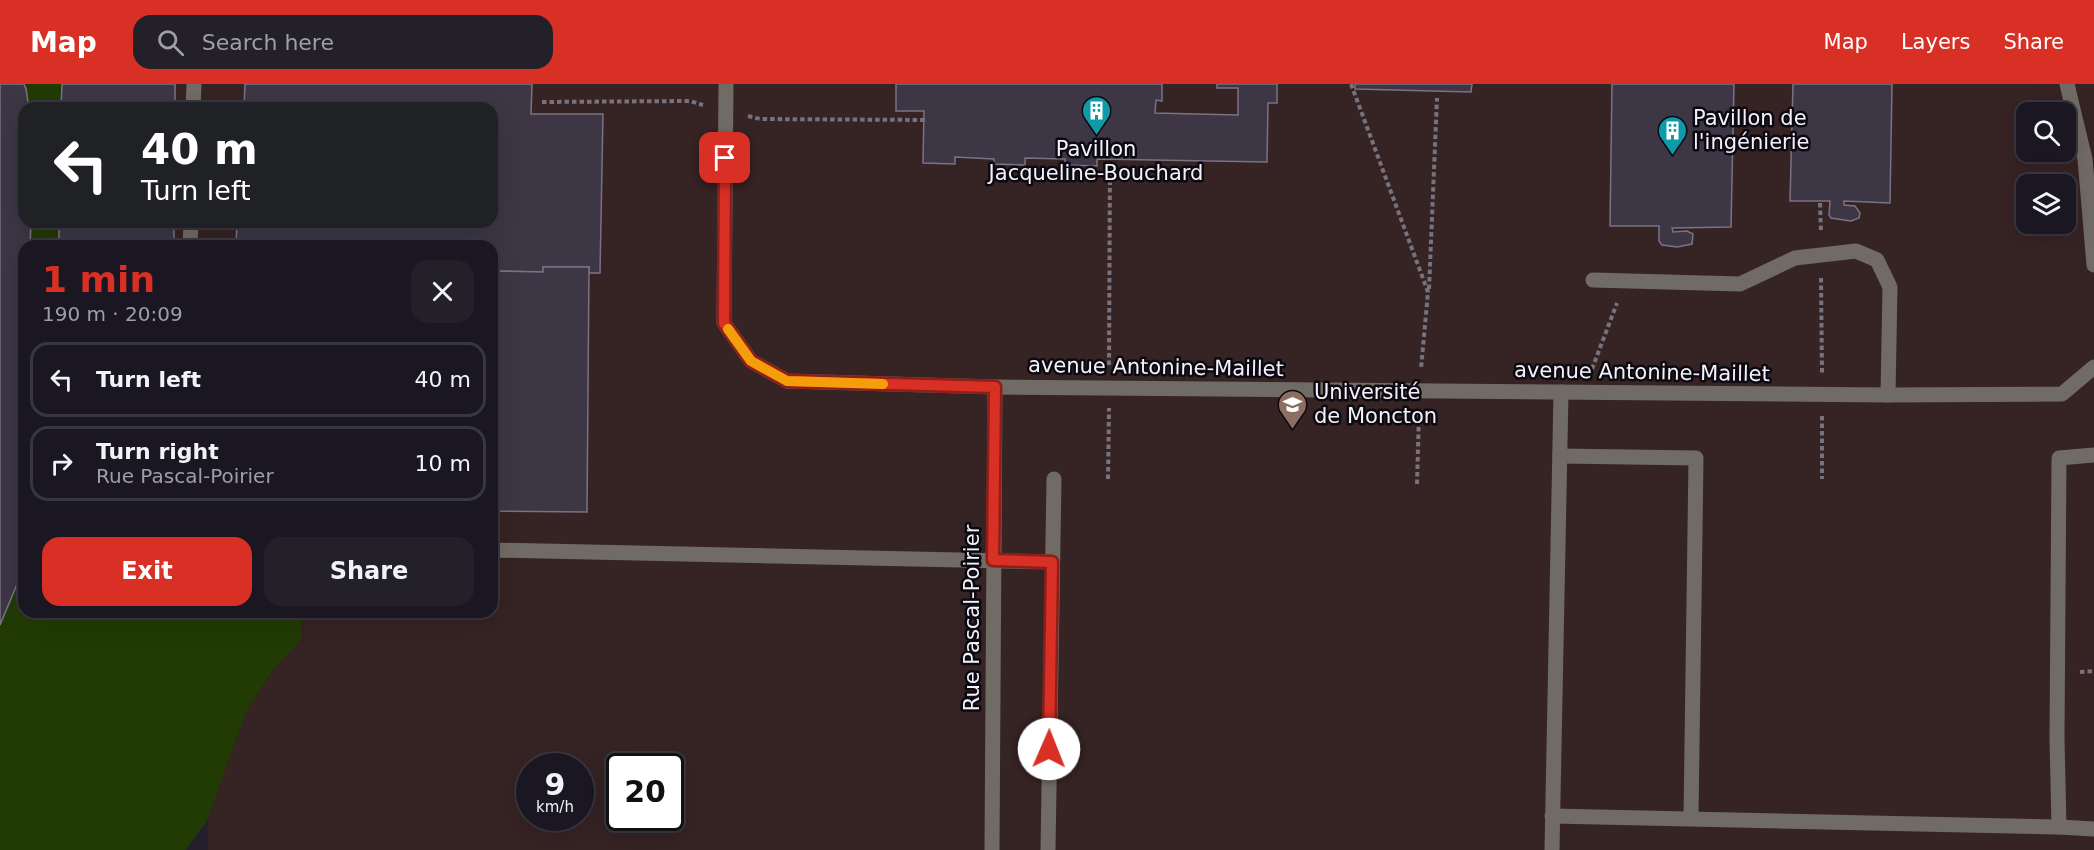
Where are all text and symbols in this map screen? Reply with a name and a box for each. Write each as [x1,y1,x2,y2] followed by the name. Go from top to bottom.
[133,15,553,69] search box
[30,26,97,59] text: Map
[154,26,187,59] icon: search
[202,30,334,55] text: Search here
[1824,30,1868,54] text: Map
[1901,30,1970,54] text: Layers
[2003,30,2064,54] text: Share
[1080,94,1112,136] building icon: Pavillon Jacqueline-Bouchard
[2016,102,2076,234] map controls
[2016,102,2076,162] button: search
[1693,106,1809,154] place label: Pavillon de l'ingénierie
[1656,114,1688,156] building icon: Pavillon de l'ingénierie
[141,125,258,174] text: 40 m
[42,126,120,204] icon: left
[699,132,750,183] pin
[987,137,1203,185] place label: Pavillon Jacqueline-Bouchard
[708,141,741,174] icon: arrive
[2016,174,2076,234] button: layers
[141,175,251,206] text: Turn left
[42,259,155,300] text: 1 min
[411,260,474,323] button: close
[42,302,183,326] text: 190 m · 20:09
[1028,353,1284,381] street label: avenue Antonine-Maillet
[1514,358,1770,386] street label: avenue Antonine-Maillet
[45,363,78,396] icon: left
[96,367,201,392] text: Turn left
[415,367,471,392] text: 40 m
[1314,380,1437,428] place label: Université de Moncton
[1277,388,1309,430] school or university icon: Université de Moncton
[96,439,219,464] text: Turn right
[45,447,78,480] icon: right
[415,451,471,476] text: 10 m
[96,464,274,488] text: Rue Pascal-Poirier
[960,524,984,711] street label: Rue Pascal-Poirier
[42,537,252,606] button: Exit
[264,537,474,606] button: Share
[1017,717,1081,781] position arrow
[606,753,684,831] speed limit sign: 20
[545,767,565,802] text: 9
[536,798,574,816] text: km/h

